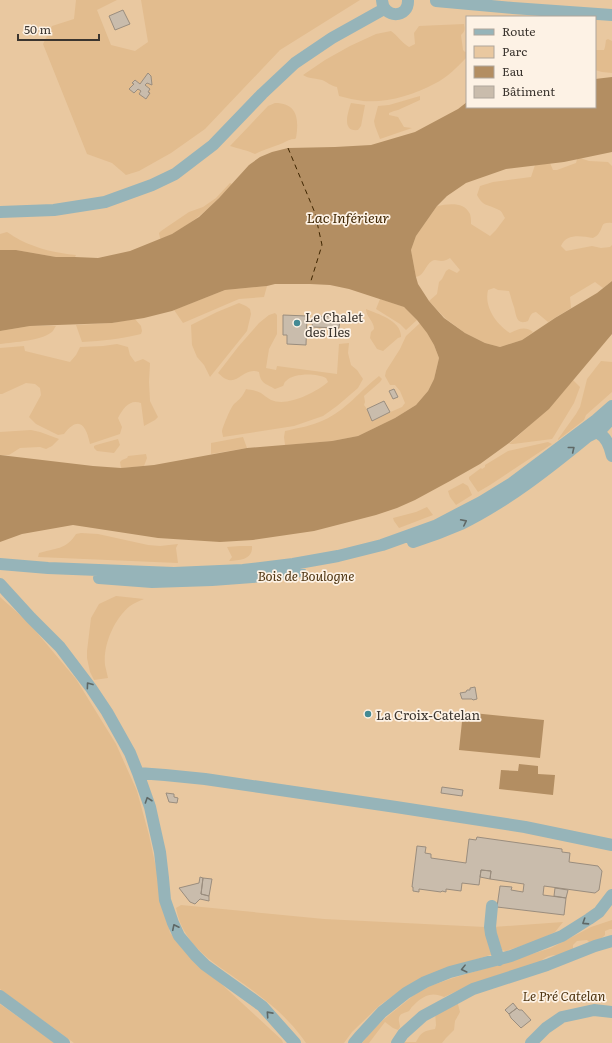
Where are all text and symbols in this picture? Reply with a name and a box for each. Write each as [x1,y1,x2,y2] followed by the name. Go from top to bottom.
[18,16,99,42] scale bar
[466,16,596,108] legend
[24,20,51,38] text: 50 m
[502,22,536,40] text: Route
[502,42,527,60] text: Parc
[502,62,524,80] text: Eau
[502,82,555,100] text: Bâtiment
[307,207,390,227] water label: Lac Inférieur
[305,307,364,341] place label: Le Chalet des Iles
[292,318,302,328] marker: Le Chalet des Iles
[568,447,575,454] one-way arrow
[460,519,468,527] one-way arrow
[257,566,355,585] park label: Bois de Boulogne
[86,683,93,690] one-way arrow
[376,705,480,724] place label: La Croix-Catelan
[363,709,373,719] marker: La Croix-Catelan
[144,797,153,804] one-way arrow
[582,917,589,924] one-way arrow
[172,923,180,931] one-way arrow
[461,964,467,972] one-way arrow
[523,986,606,1005] park label: Le Pré Catelan
[266,1011,274,1019] one-way arrow

